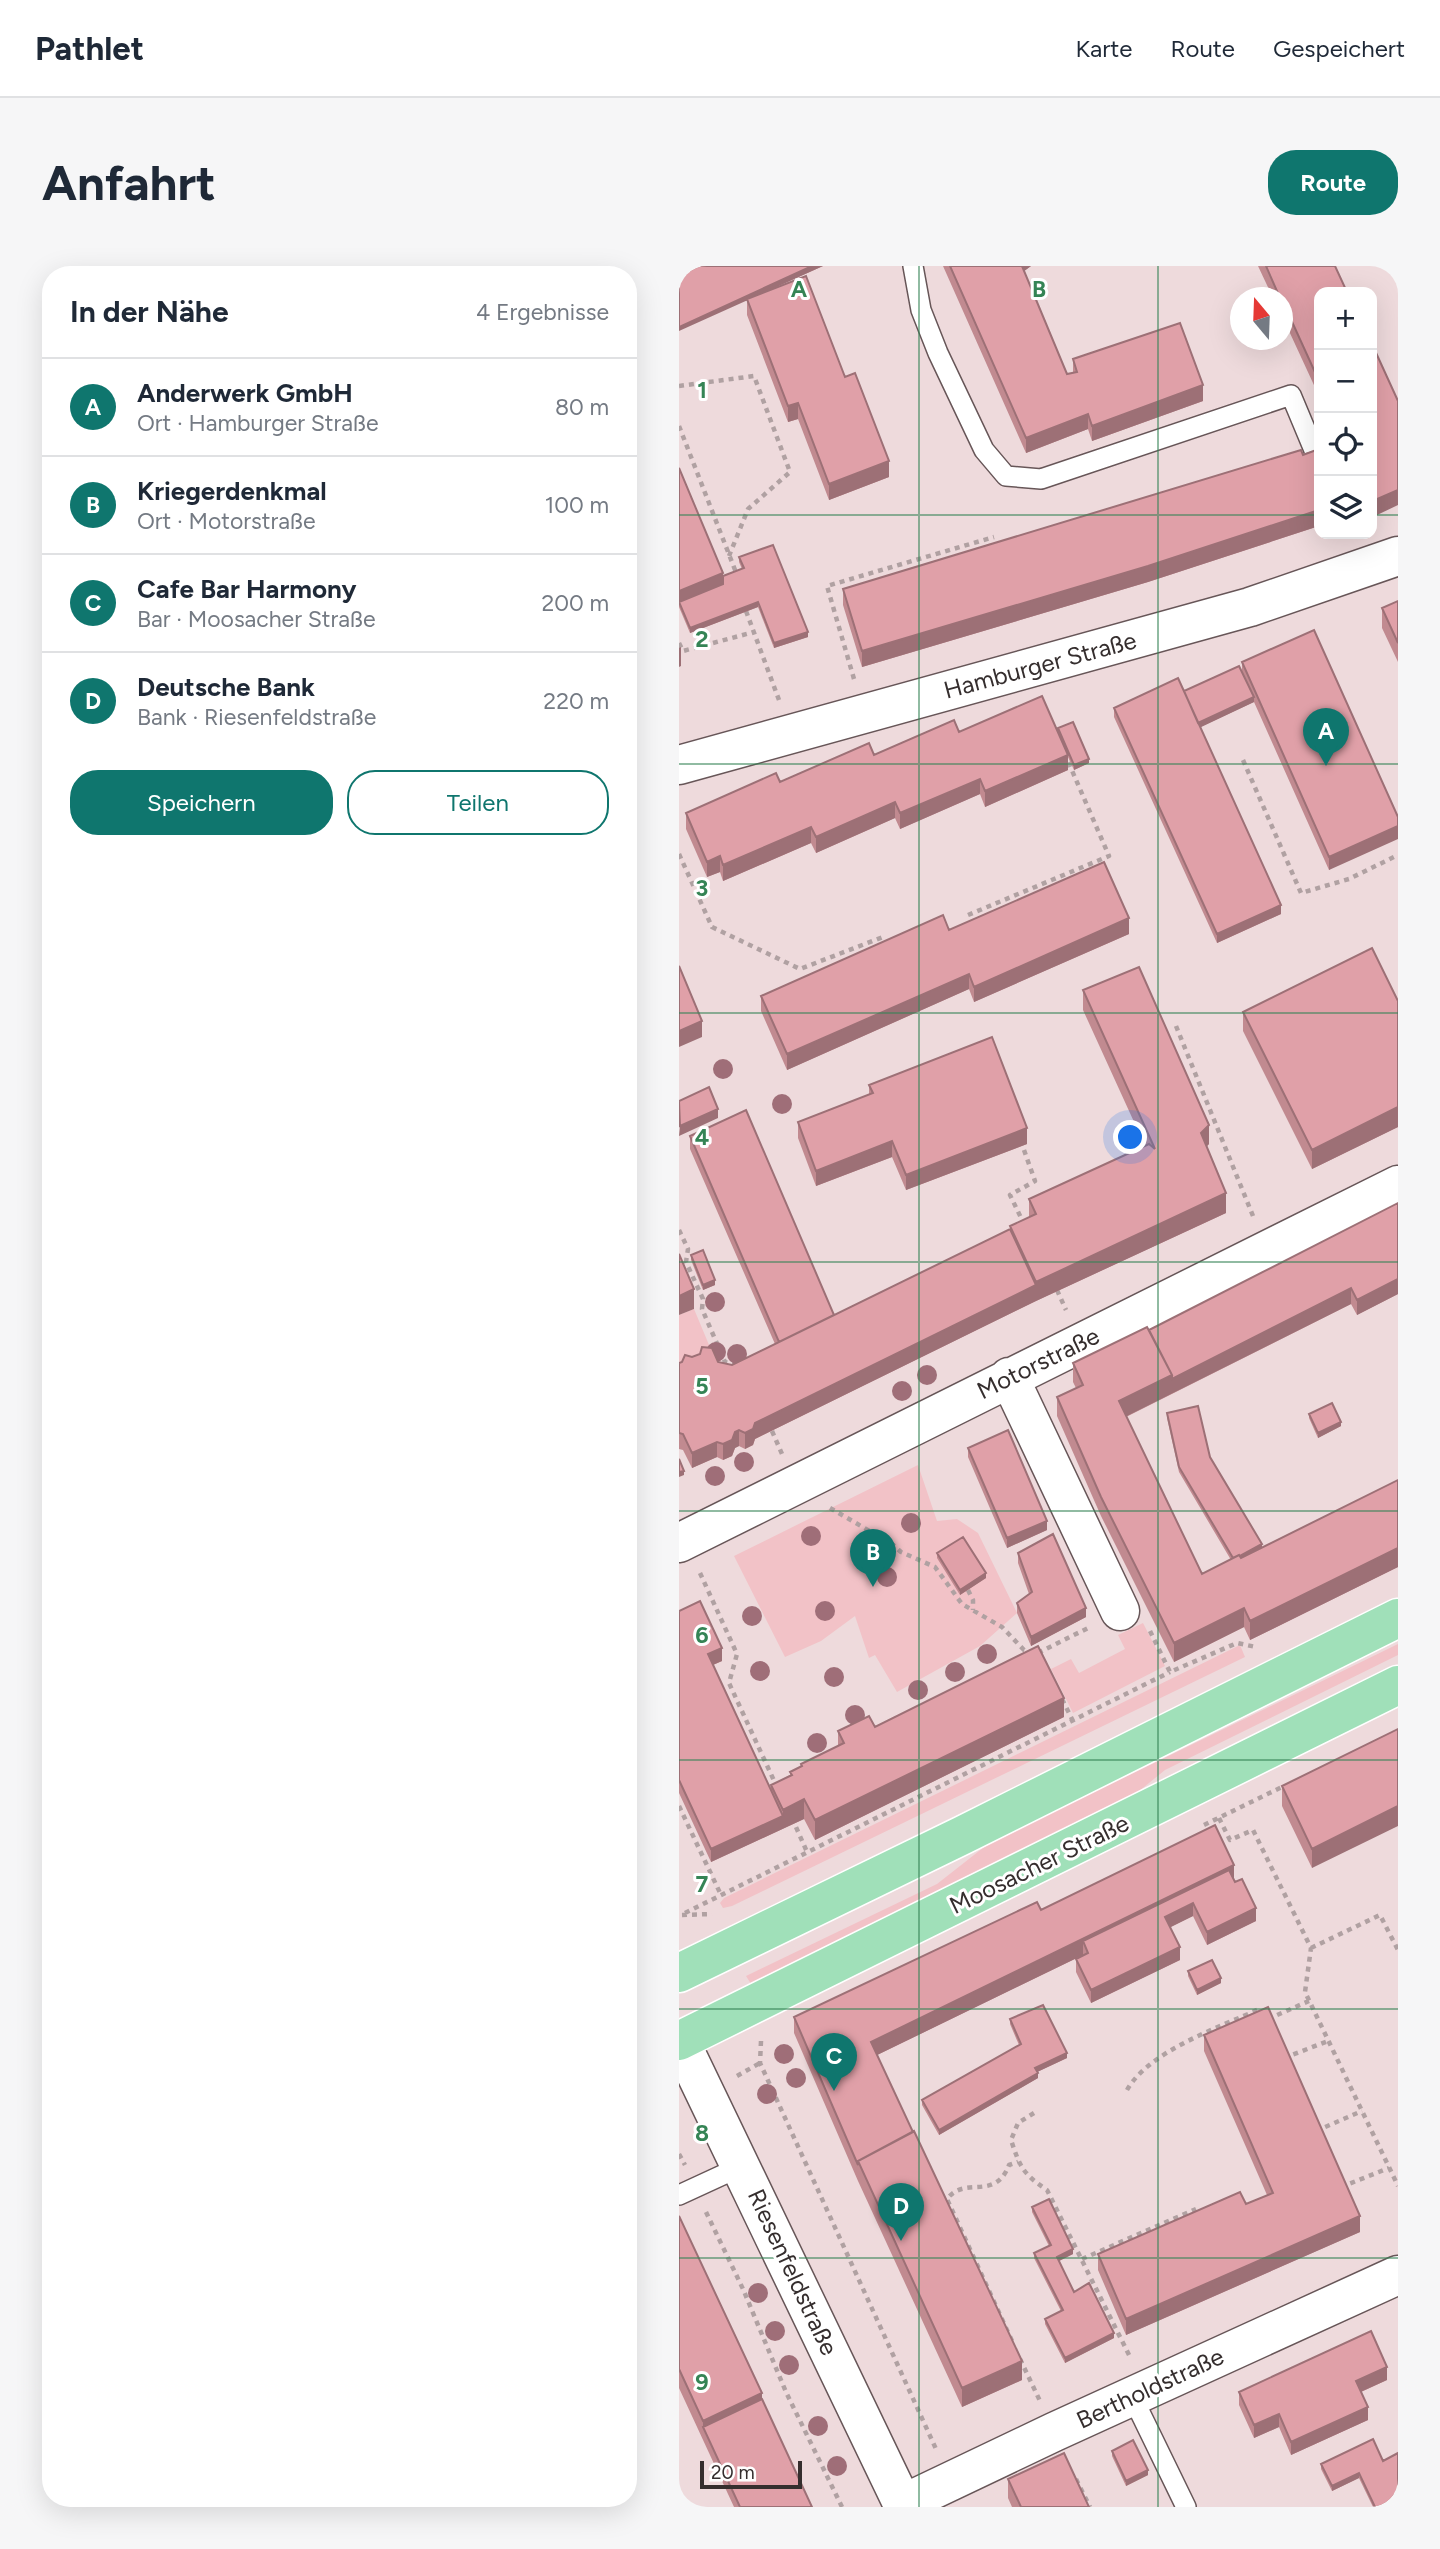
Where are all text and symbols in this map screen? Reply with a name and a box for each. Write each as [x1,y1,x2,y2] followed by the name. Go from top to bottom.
[35,29,144,68] text: Pathlet
[1076,34,1132,63] text: Karte
[1170,34,1235,63] text: Route
[1273,34,1405,63] text: Gespeichert
[1268,150,1398,215] button: Route
[42,153,216,212] text: Anfahrt
[791,275,808,303] text: A
[1032,275,1046,303] text: B
[1230,287,1293,350] north arrow
[1314,287,1377,539] map controls
[1314,287,1377,350] button: +
[70,293,229,330] text: In der Nähe
[476,298,609,326] text: 4 Ergebnisse
[1314,350,1377,413] button: −
[697,376,707,404] text: 1
[137,377,353,409] text: Anderwerk GmbH
[85,393,101,421] text: A
[555,393,609,421] text: 80 m
[137,409,379,437] text: Ort · Hamburger Straße
[1314,413,1377,476] button: locate
[137,475,327,507] text: Kriegerdenkmal
[1314,476,1377,539] button: layers
[86,491,100,519] text: B
[545,491,609,519] text: 100 m
[137,507,316,535] text: Ort · Motorstraße
[137,573,356,605] text: Cafe Bar Harmony
[85,589,101,617] text: C
[541,589,609,617] text: 200 m
[137,605,376,633] text: Bar · Moosacher Straße
[695,625,709,653] text: 2
[940,625,1140,705] street label: Hamburger Straße
[137,671,315,703] text: Deutsche Bank
[85,687,101,715] text: D
[543,687,609,715] text: 220 m
[137,703,376,731] text: Bank · Riesenfeldstraße
[1303,708,1349,766] pin: A
[70,770,333,835] button: Speichern
[347,770,609,835] button: Teilen
[696,874,708,902] text: 3
[1113,1120,1147,1154] your location
[695,1123,709,1151] text: 4
[972,1321,1104,1405] street label: Motorstraße
[695,1372,709,1400] text: 5
[850,1529,896,1587] pin: B
[695,1621,709,1649] text: 6
[945,1808,1133,1920] street label: Moosacher Straße
[696,1870,709,1898] text: 7
[811,2033,857,2091] pin: C
[695,2119,709,2147] text: 8
[878,2183,924,2241] pin: D
[742,2184,844,2360] street label: Riesenfeldstraße
[1072,2341,1228,2435] street label: Bertholdstraße
[695,2368,709,2396] text: 9
[700,2458,801,2490] scale bar
[711,2461,755,2484] text: 20 m

